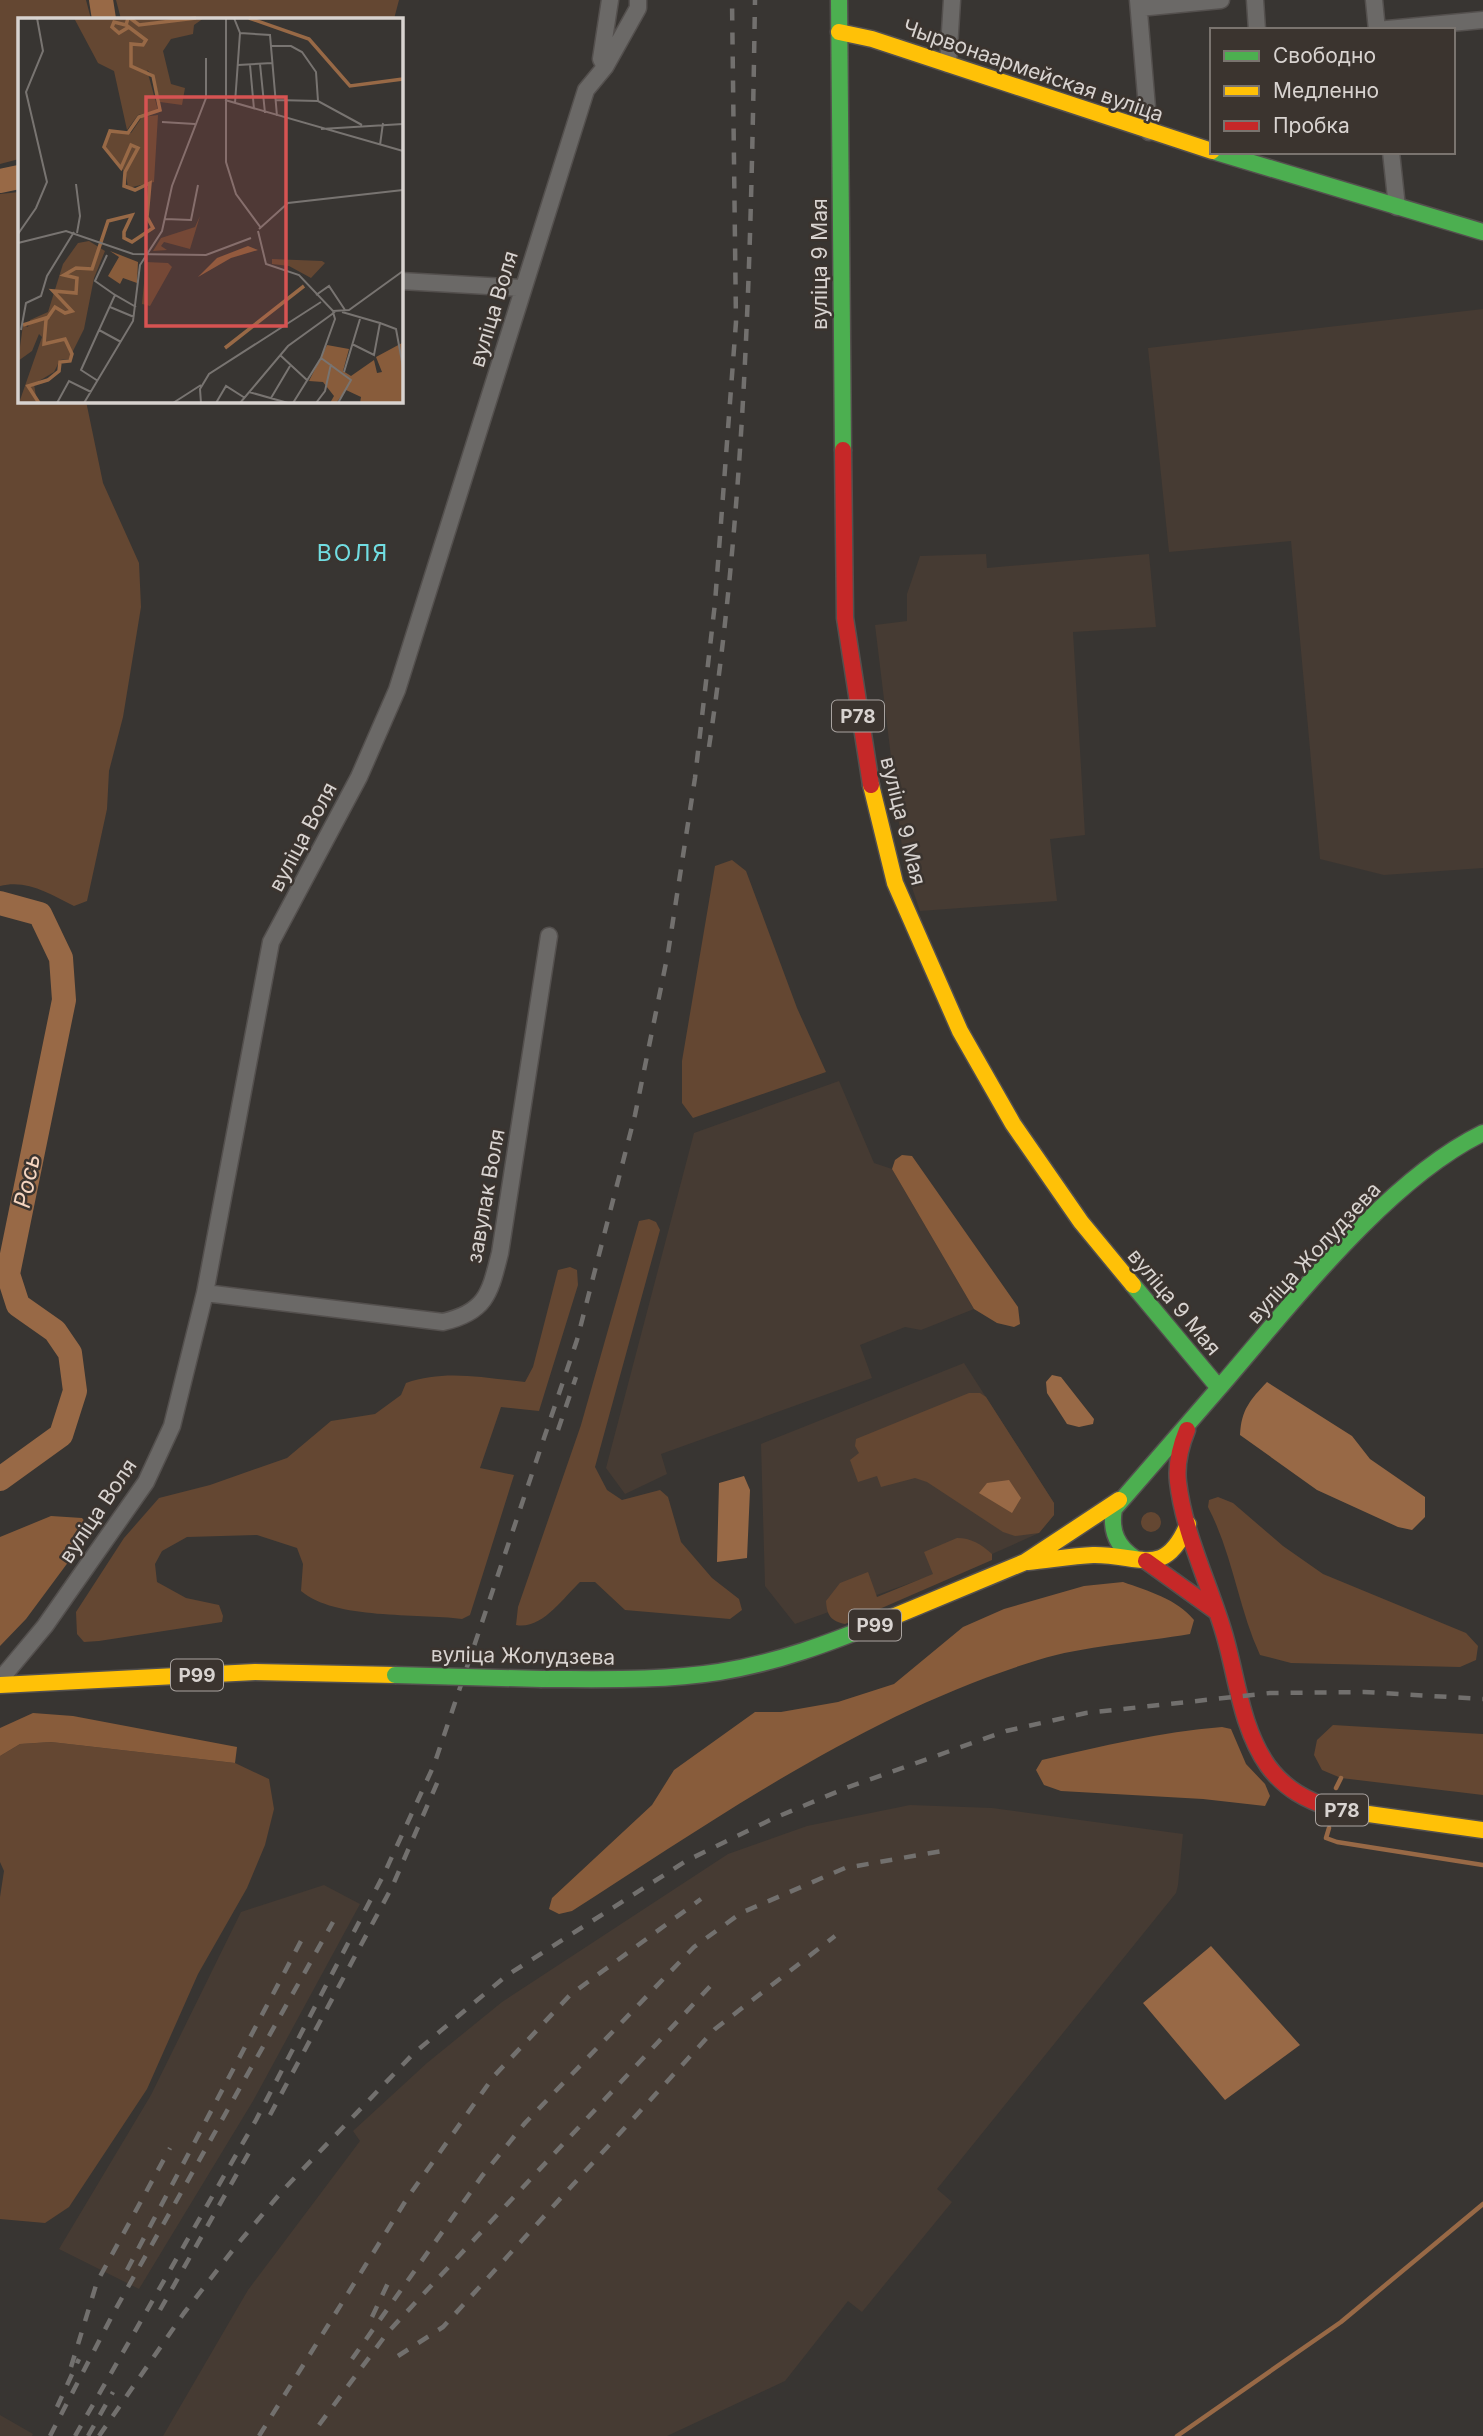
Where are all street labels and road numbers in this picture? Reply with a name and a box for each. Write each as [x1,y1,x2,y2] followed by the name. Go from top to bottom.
[900,14,1167,127] street label: Чырвонаармейская вуліца
[807,198,832,330] street label: вуліца 9 Мая
[464,248,523,370] street label: вуліца Воля
[832,701,884,732] road number: Р78
[875,754,932,888] street label: вуліца 9 Мая
[263,778,342,896] street label: вуліца Воля
[461,1127,510,1265] street label: завулак Воля
[1242,1177,1386,1329] street label: вуліца Жолудзева
[1123,1243,1226,1360] street label: вуліца 9 Мая
[54,1454,142,1568] street label: вуліца Воля
[849,1610,901,1640] road number: Р99
[431,1641,615,1670] street label: вуліца Жолудзева
[171,1660,223,1690] road number: Р99
[1316,1794,1368,1826] road number: Р78

